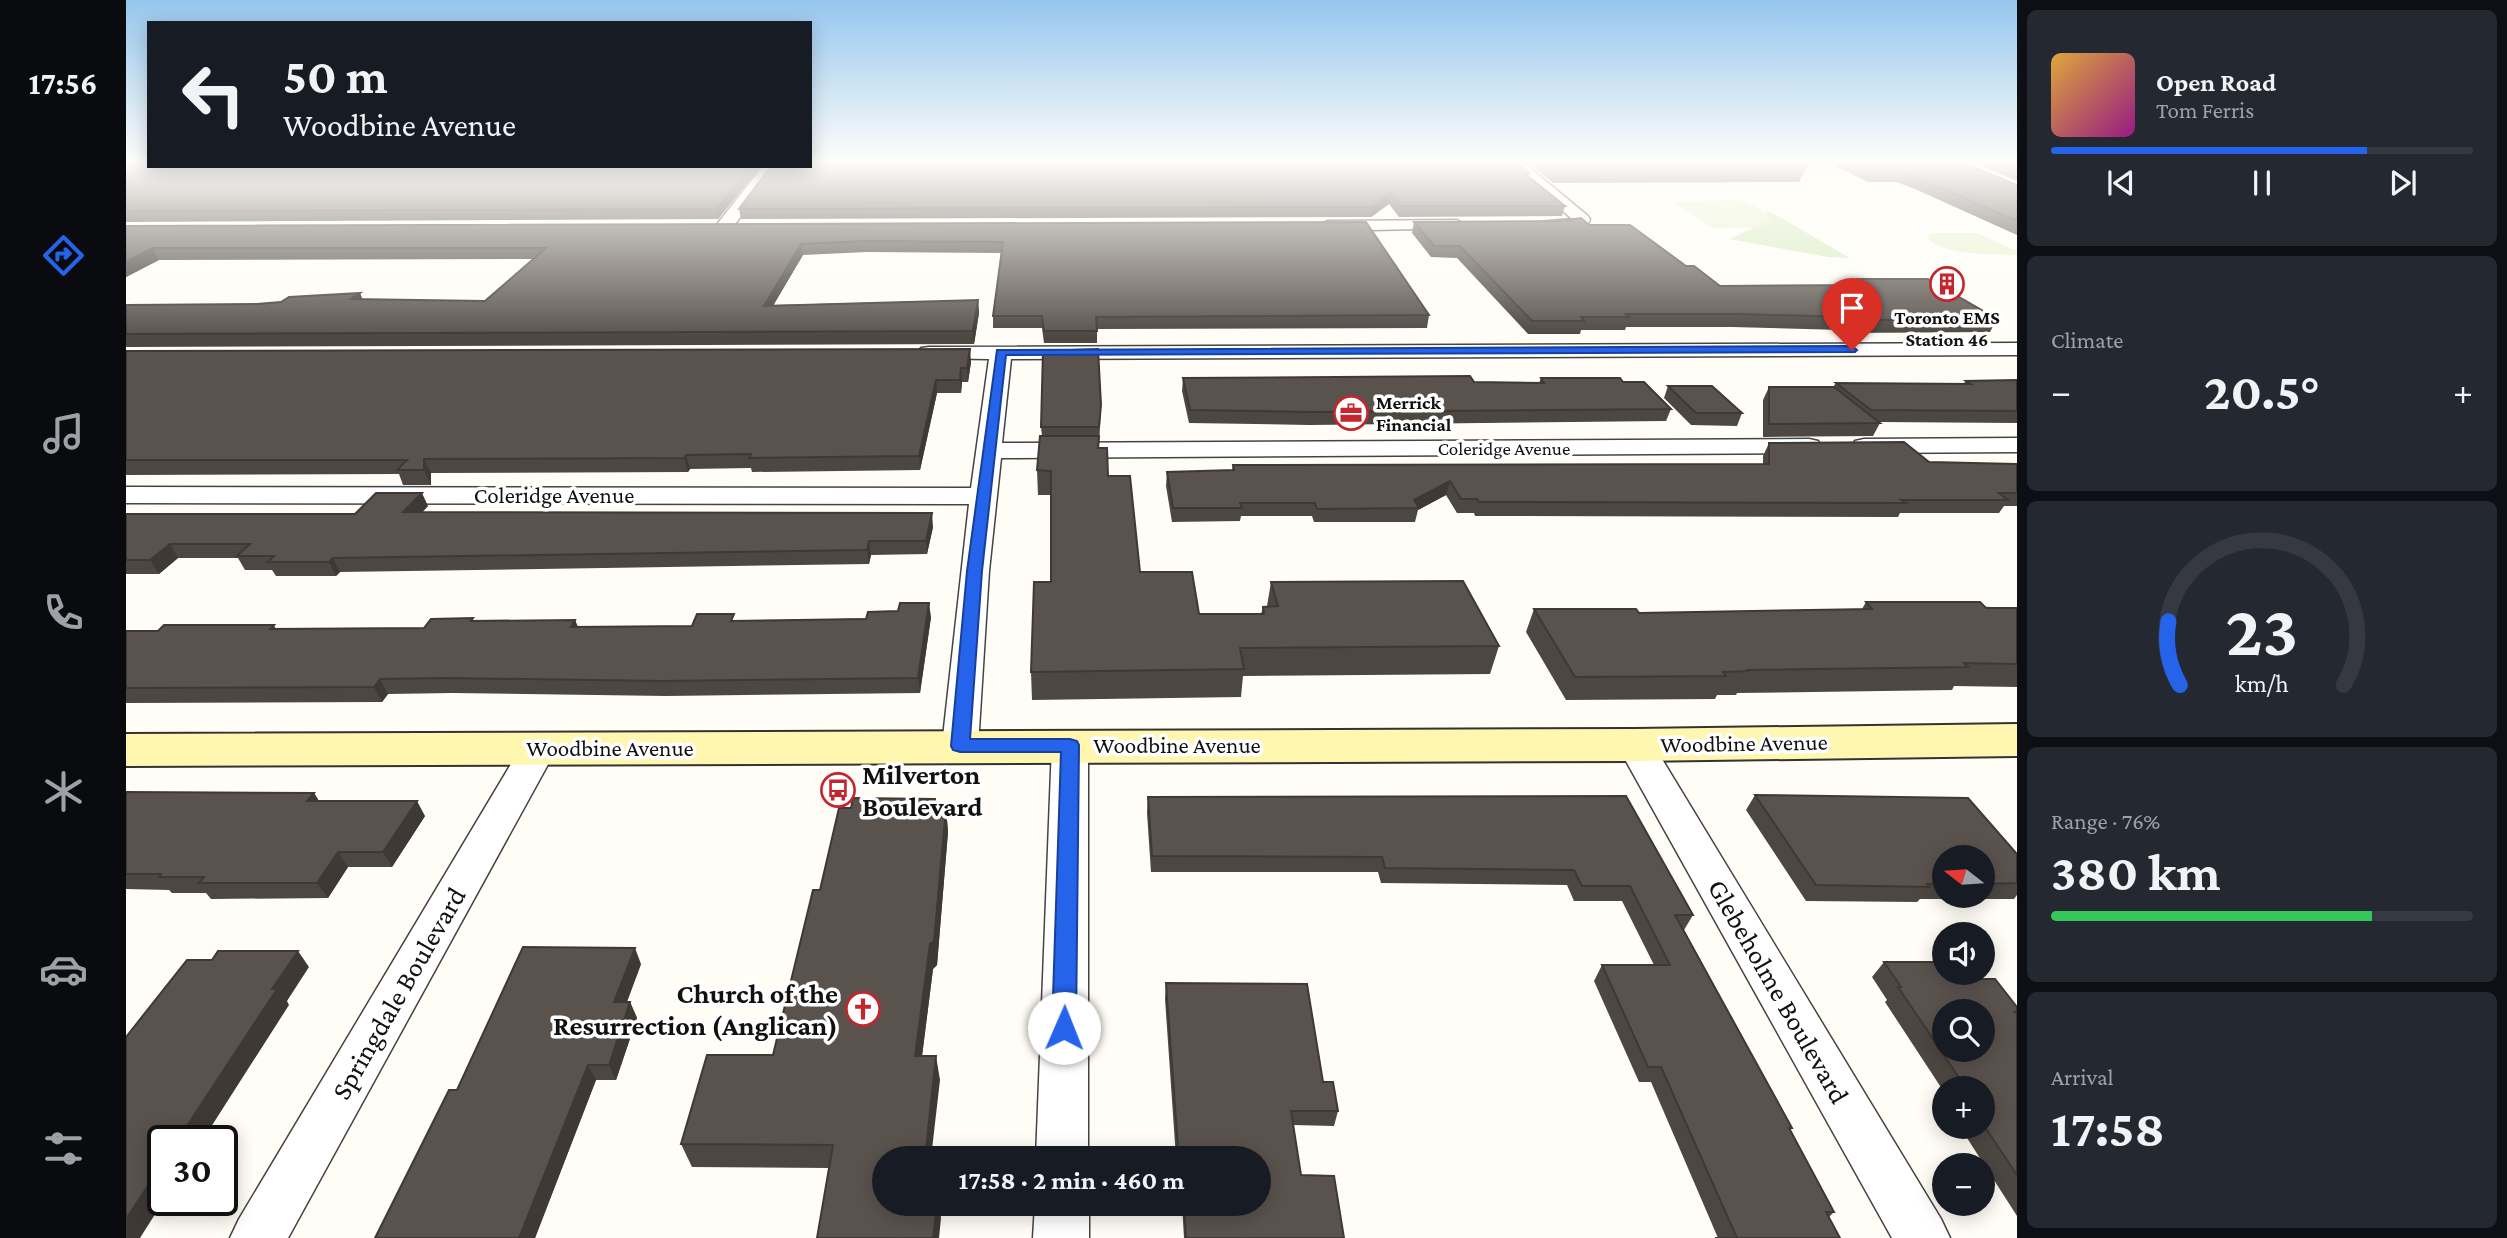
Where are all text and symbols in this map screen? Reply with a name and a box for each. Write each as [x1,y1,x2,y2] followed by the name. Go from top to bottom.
[168,49,259,140] icon: left
[283,49,388,104] text: 50 m
[29,65,97,101] text: 17:56
[2156,68,2276,97] text: Open Road
[2156,97,2254,123] text: Tom Ferris
[283,107,516,143] text: Woodbine Avenue
[2102,164,2140,202] icon: previous
[2243,164,2281,202] icon: pause
[2384,164,2422,202] icon: next
[39,231,88,280] icon: directions
[1928,265,1966,303] building icon: Toronto EMS Station 46
[1822,278,1882,350] pin
[1833,289,1871,327] icon: arrive
[1894,307,2000,350] place label: Toronto EMS Station 46
[2051,327,2123,353] text: Climate
[2204,362,2320,420] text: 20.5°
[2051,370,2071,412] text: −
[2453,370,2473,412] text: +
[1376,392,1452,435] place label: Merrick Financial
[1332,394,1370,432] office icon: Merrick Financial
[39,409,88,458] icon: music
[1438,438,1570,459] street label: Coleridge Avenue
[474,482,634,508] street label: Coleridge Avenue
[39,588,88,637] icon: phone
[2226,590,2298,671] text: 23
[2235,670,2289,697] text: km/h
[1660,729,1828,757] street label: Woodbine Avenue
[1093,732,1261,758] street label: Woodbine Avenue
[526,735,694,761] street label: Woodbine Avenue
[862,759,983,822] place label: Milverton Boulevard
[39,767,88,816] icon: climate
[819,771,857,809] bus stop icon: Milverton Boulevard
[2051,808,2160,834] text: Range · 76%
[2051,843,2221,901] text: 380 km
[1932,845,1995,908] north arrow
[1932,845,1995,1216] map controls
[1702,874,1856,1109] street label: Glebeholme Boulevard
[325,882,472,1105] street label: Springdale Boulevard
[1932,922,1995,985] button: sound
[39,945,88,994] icon: car
[553,978,838,1042] place label: Church of the Resurrection (Anglican)
[844,990,882,1028] church icon: Church of the Resurrection (Anglican)
[1027,991,1101,1065] position arrow
[1932,999,1995,1062] button: search
[2051,1064,2114,1090] text: Arrival
[1932,1076,1995,1139] button: +
[2051,1099,2165,1157] text: 17:58
[39,1124,88,1173] icon: filters
[147,1125,238,1216] speed limit sign: 30
[1932,1153,1995,1216] button: −
[959,1166,1184,1195] text: 17:58 · 2 min · 460 m

